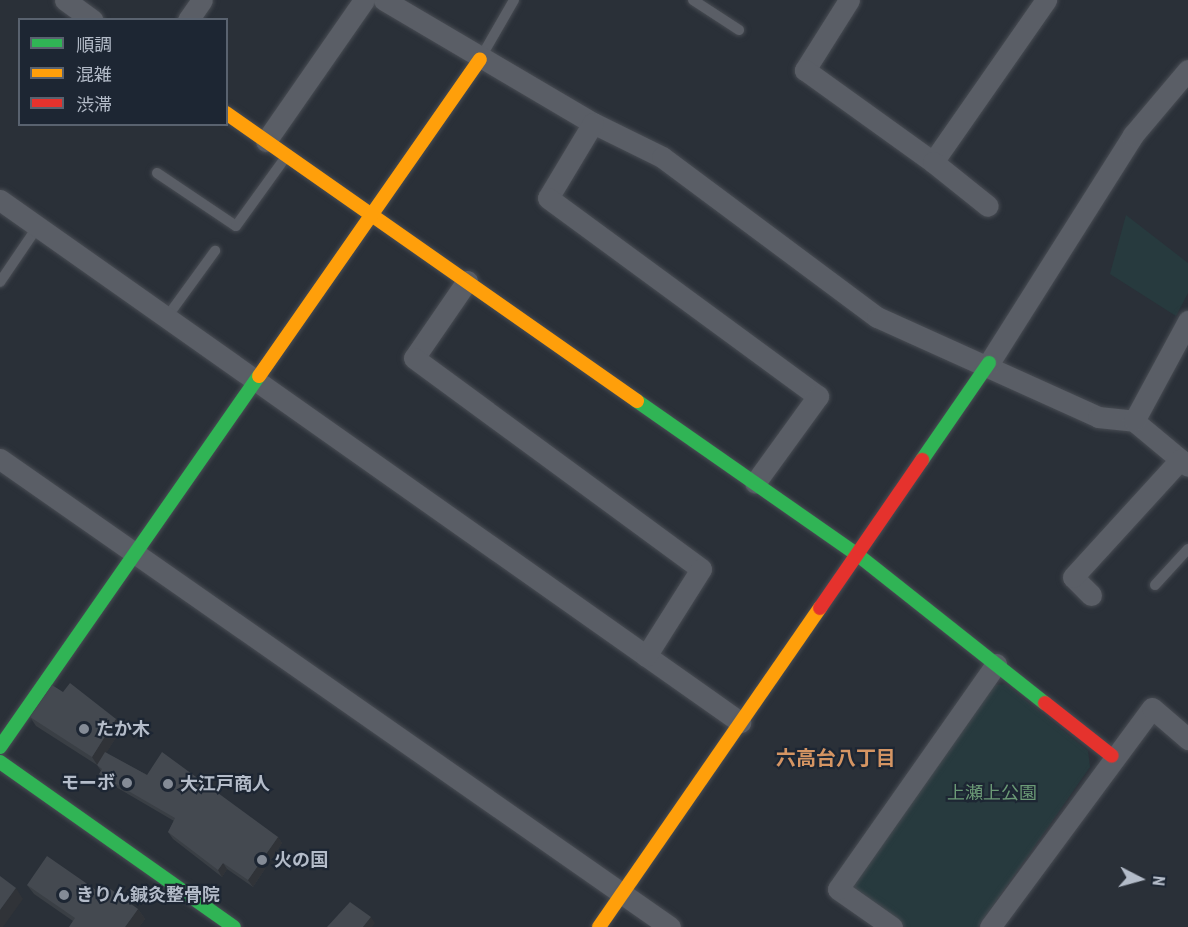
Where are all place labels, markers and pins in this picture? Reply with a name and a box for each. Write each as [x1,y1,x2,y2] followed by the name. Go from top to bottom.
[96,718,150,740] place label: たか木
[77,722,91,736] marker: たか木
[61,772,115,794] place label: モーボ
[180,773,270,795] place label: 大江戸商人
[120,776,134,790] marker: モーボ
[161,777,175,791] marker: 大江戸商人
[274,849,328,871] place label: 火の国
[255,853,269,867] marker: 火の国
[76,884,220,906] place label: きりん鍼灸整骨院
[57,888,71,902] marker: きりん鍼灸整骨院

